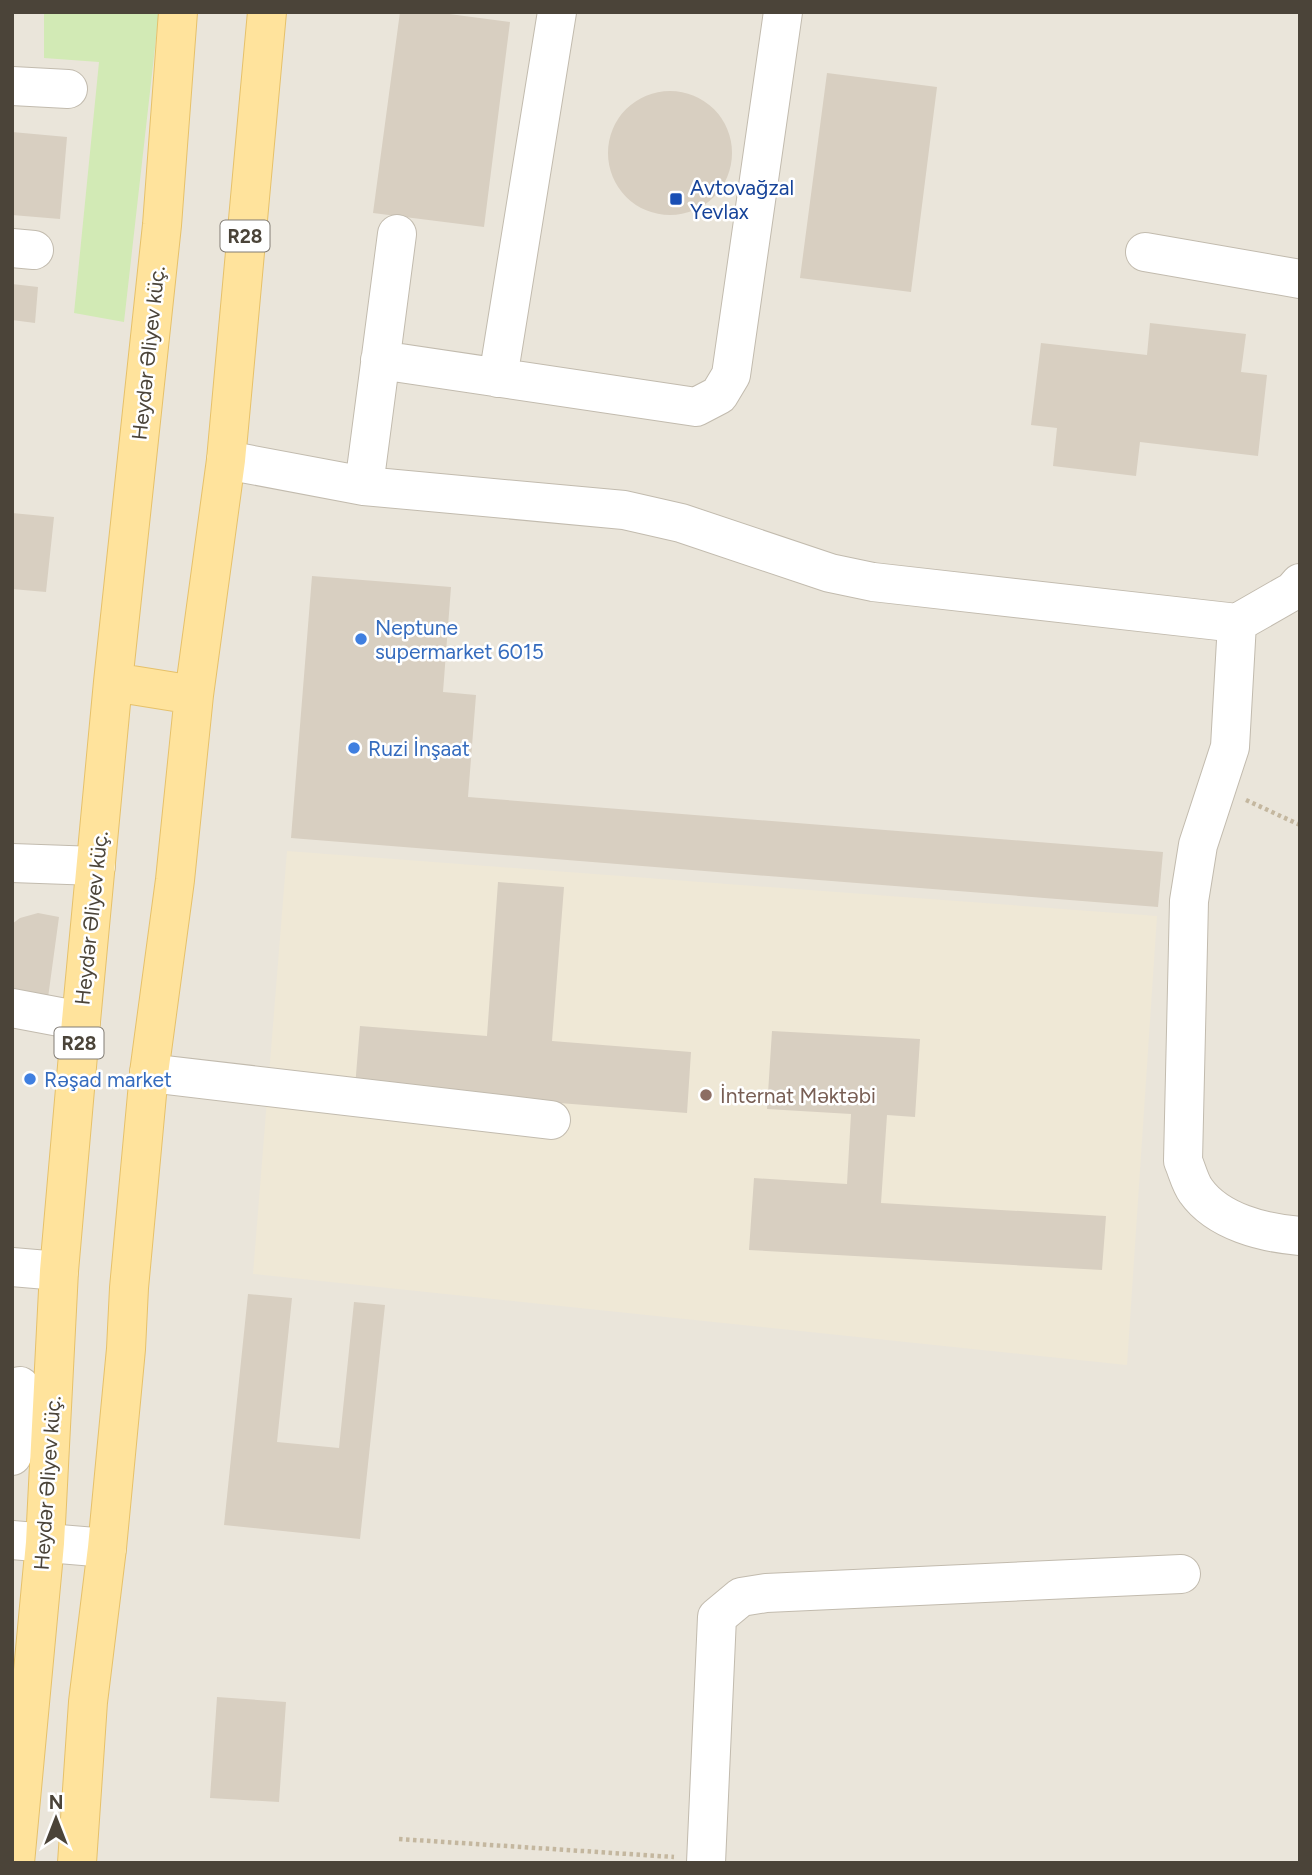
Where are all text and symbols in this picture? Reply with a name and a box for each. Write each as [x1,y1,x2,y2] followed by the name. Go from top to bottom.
[690,175,794,224] place label: Avtovağzal Yevlax
[668,191,684,207] marker: Avtovağzal Yevlax
[220,220,270,252] road number: R28
[126,265,170,441] street label: Heydər Əliyev küç.
[375,615,544,664] place label: Neptune supermarket 6015
[353,631,369,647] marker: Neptune supermarket 6015
[368,736,470,761] place label: Ruzi İnşaat
[346,740,362,756] marker: Ruzi İnşaat
[69,830,113,1006] street label: Heydər Əliyev küç.
[55,1028,104,1058] road number: R28
[44,1067,172,1092] place label: Rəşad market
[22,1071,38,1087] marker: Rəşad market
[720,1083,876,1108] place label: İnternat Məktəbi
[698,1087,714,1103] marker: İnternat Məktəbi
[28,1395,66,1571] street label: Heydər Əliyev küç.
[21,1784,91,1854] north arrow
[49,1791,63,1814] text: N

